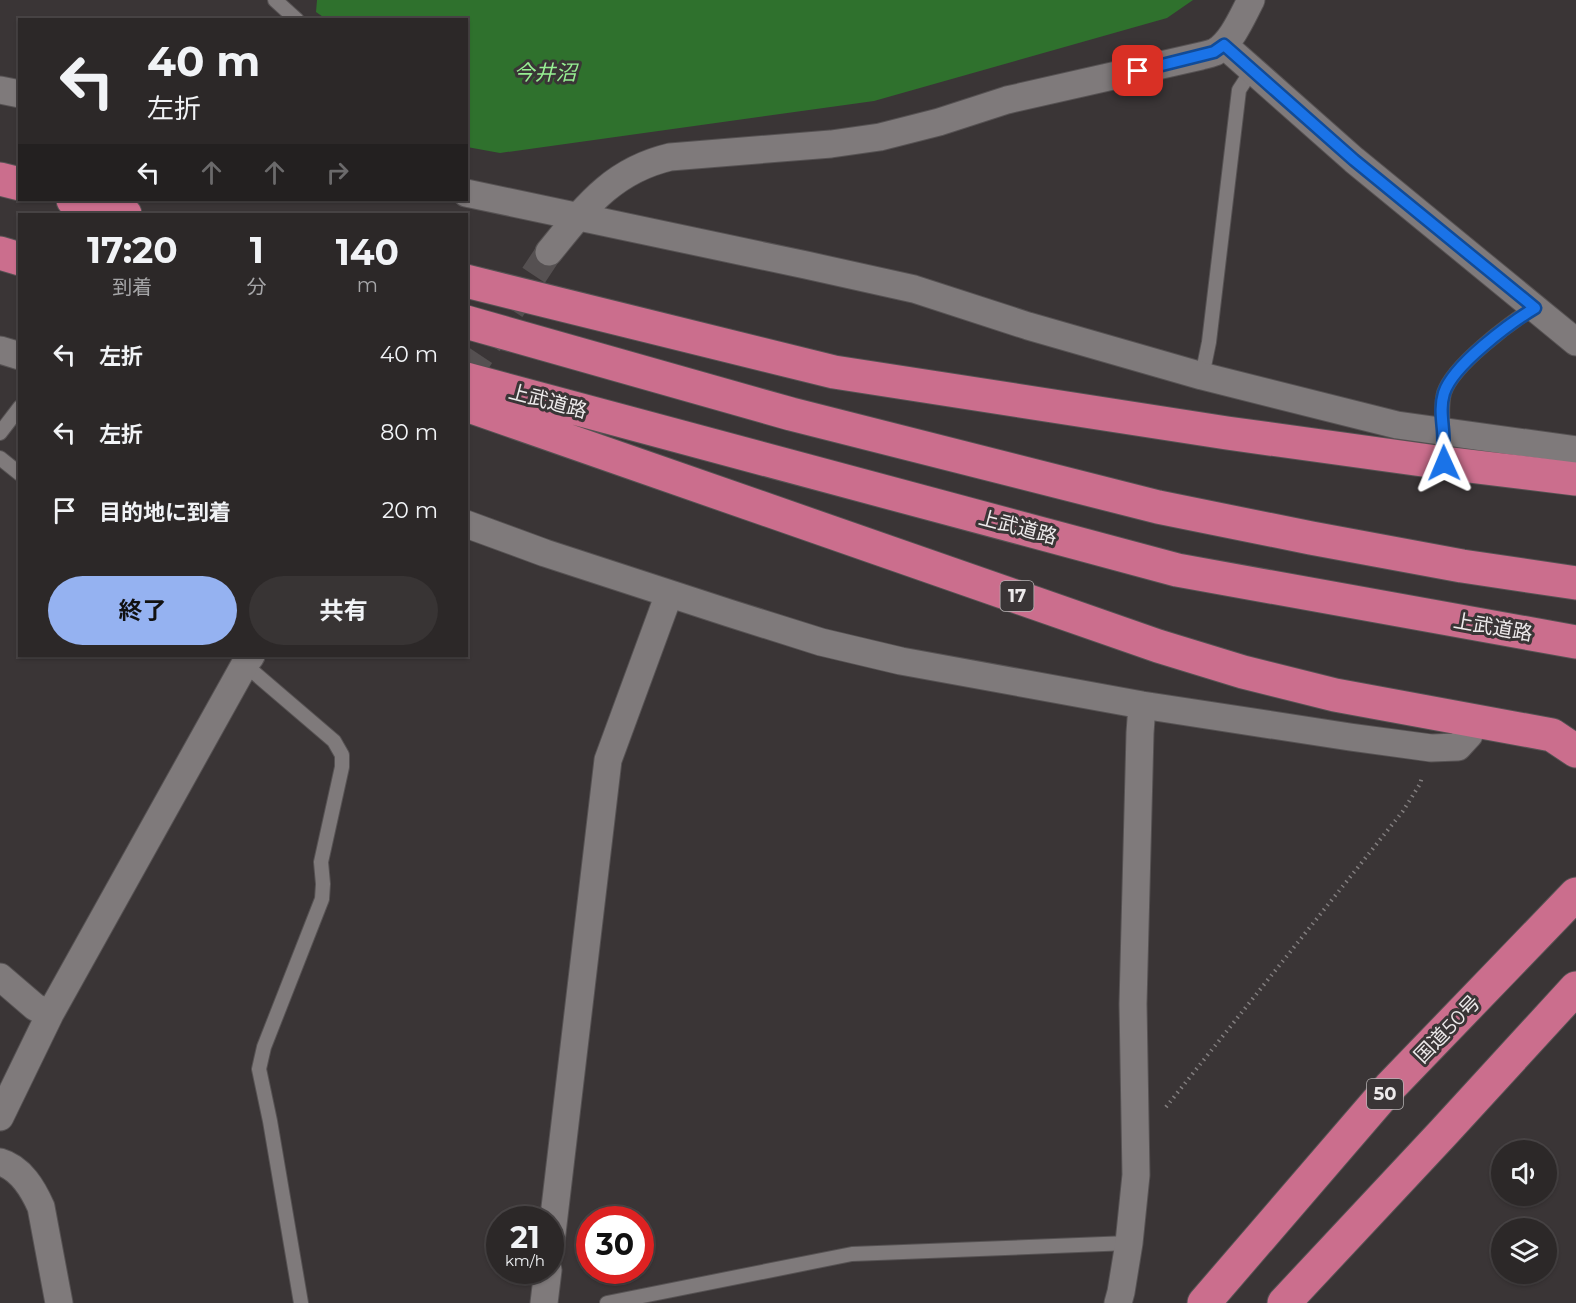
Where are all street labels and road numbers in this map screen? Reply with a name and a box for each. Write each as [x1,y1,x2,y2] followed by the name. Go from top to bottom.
[506,379,590,423] street label: 上武道路
[976,505,1060,549] street label: 上武道路
[1000,581,1034,611] road number: 17
[1452,608,1534,646] street label: 上武道路
[1409,990,1485,1068] street label: 国道50号
[1367,1079,1403,1109] road number: 50

